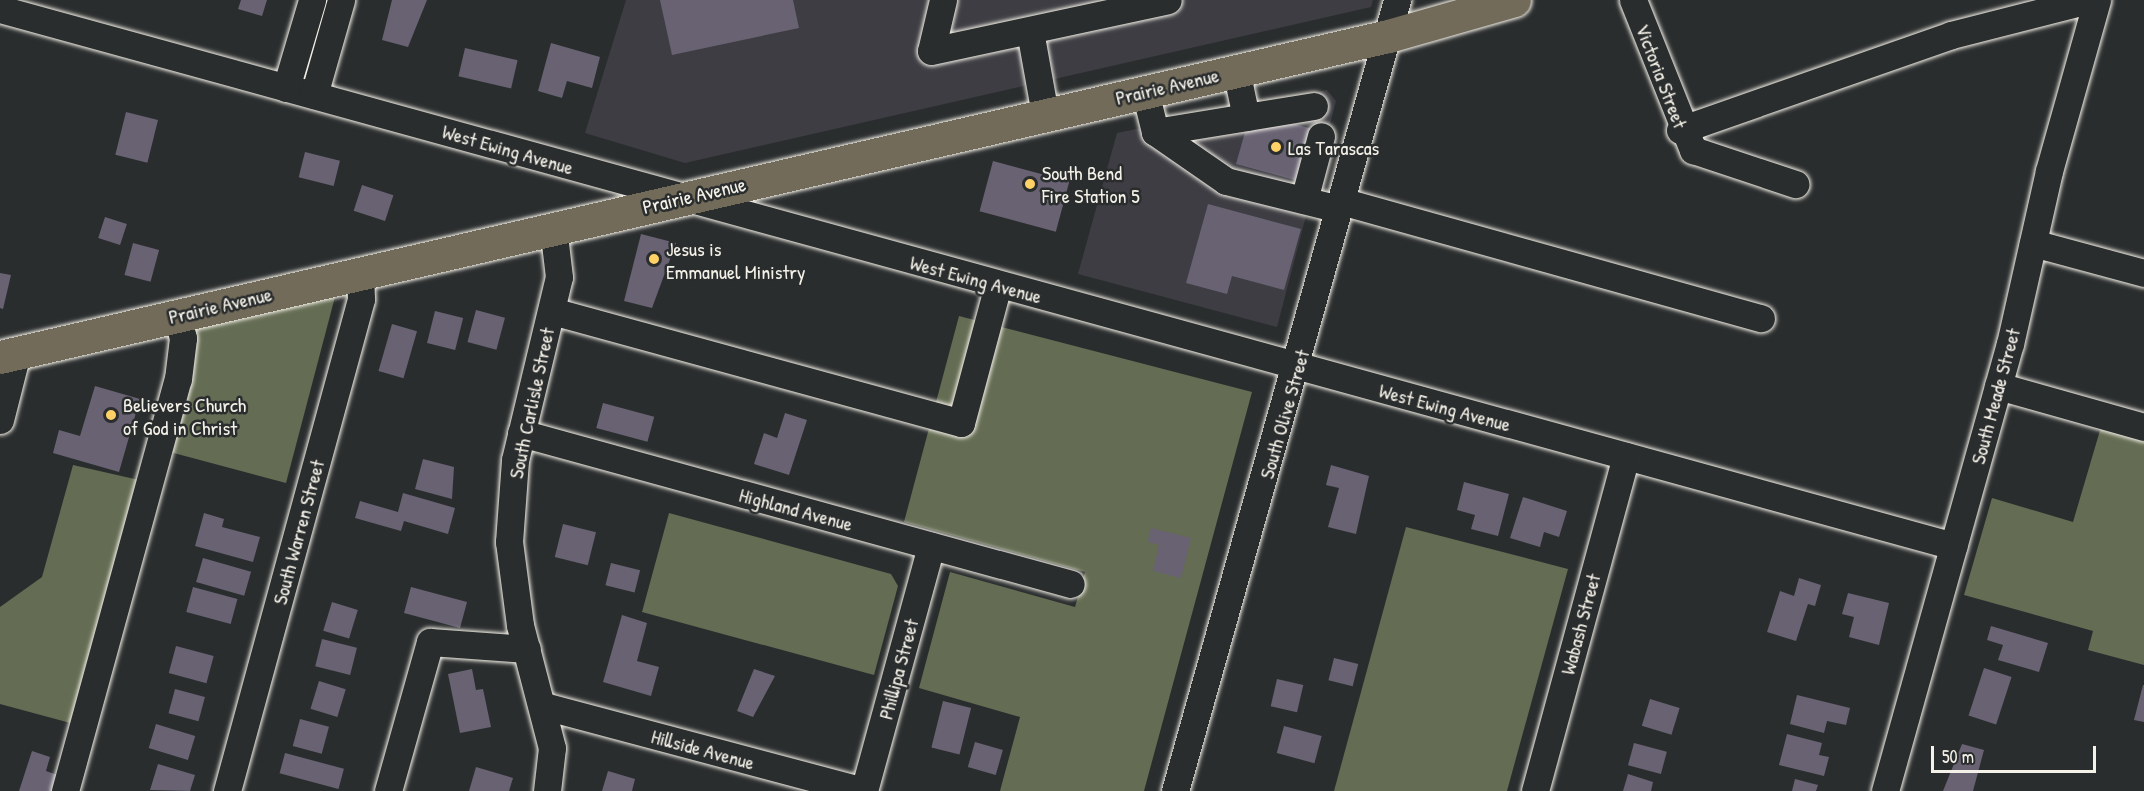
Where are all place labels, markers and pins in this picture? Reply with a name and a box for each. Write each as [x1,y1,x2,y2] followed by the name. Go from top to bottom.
[1288,135,1379,159] place label: Las Tarascas
[1269,140,1283,154] marker: Las Tarascas
[1042,160,1140,207] place label: South Bend Fire Station 5
[1023,177,1037,191] marker: South Bend Fire Station 5
[666,236,805,283] place label: Jesus is Emmanuel Ministry
[647,252,661,266] marker: Jesus is Emmanuel Ministry
[123,392,246,439] place label: Believers Church of God in Christ
[104,408,118,422] marker: Believers Church of God in Christ

